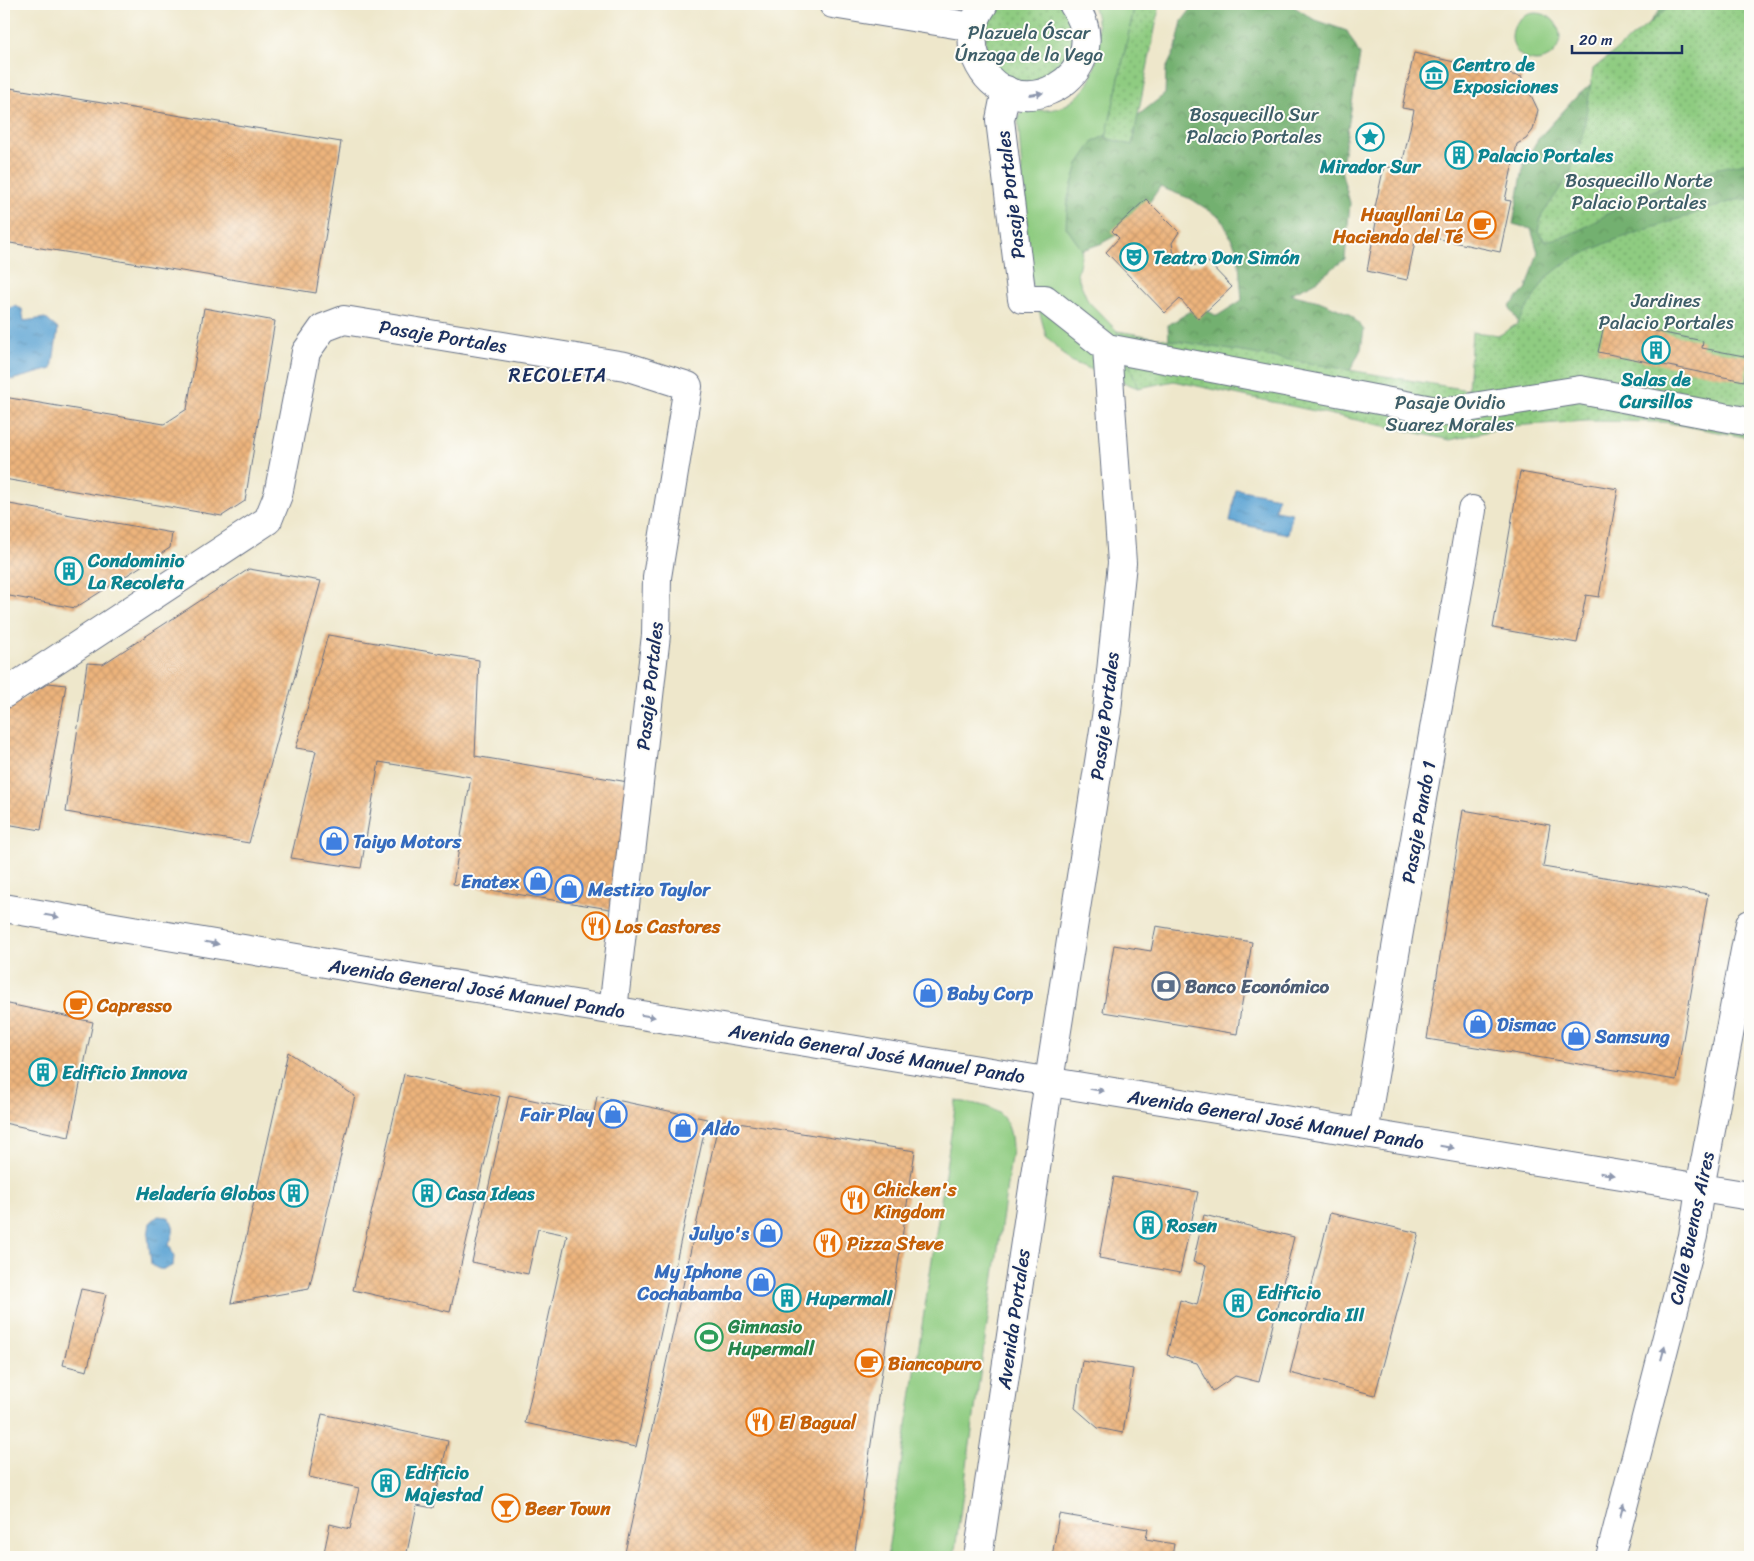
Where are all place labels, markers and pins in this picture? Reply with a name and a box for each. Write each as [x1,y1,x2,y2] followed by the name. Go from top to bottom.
[1452,48,1559,103] place label: Centro de Exposiciones
[1419,60,1449,90] museum icon: Centro de Exposiciones
[1355,122,1385,152] place icon: Mirador Sur
[1478,139,1614,172] place label: Palacio Portales
[1444,140,1474,170] building icon: Palacio Portales
[1319,150,1422,183] place label: Mirador Sur
[1332,198,1463,253] place label: Huayllani La Hacienda del Té
[1467,210,1497,240] cafe icon: Huayllani La Hacienda del Té
[1153,241,1300,274] place label: Teatro Don Simón
[1119,242,1149,272] theatre icon: Teatro Don Simón
[1641,335,1671,365] building icon: Salas de Cursillos
[1619,363,1694,418] place label: Salas de Cursillos
[87,544,185,599] place label: Condominio La Recoleta
[54,556,84,586] building icon: Condominio La Recoleta
[353,825,462,858] place label: Taiyo Motors
[319,826,349,856] shop icon: Taiyo Motors
[461,865,520,898] place label: Enatex
[523,866,553,896] shop icon: Enatex
[587,873,711,906] place label: Mestizo Taylor
[554,874,584,904] shop icon: Mestizo Taylor
[615,910,722,943] place label: Los Castores
[581,911,611,941] restaurant icon: Los Castores
[1185,970,1329,1003] place label: Banco Económico
[1151,971,1181,1001] bank icon: Banco Económico
[947,977,1034,1010] place label: Baby Corp
[913,978,943,1008] shop icon: Baby Corp
[96,989,173,1022] place label: Capresso
[63,990,93,1020] cafe icon: Capresso
[1497,1008,1556,1041] place label: Dismac
[1463,1009,1493,1039] shop icon: Dismac
[1594,1020,1670,1053] place label: Samsung
[1561,1021,1591,1051] shop icon: Samsung
[62,1056,188,1089] place label: Edificio Innova
[28,1057,58,1087] building icon: Edificio Innova
[519,1098,595,1131] place label: Fair Play
[598,1099,628,1129] shop icon: Fair Play
[701,1112,740,1145] place label: Aldo
[668,1113,698,1143] shop icon: Aldo
[873,1173,958,1228] place label: Chicken's Kingdom
[135,1177,276,1210] place label: Heladería Globos
[445,1177,536,1210] place label: Casa Ideas
[279,1178,309,1208] building icon: Heladería Globos
[412,1178,442,1208] building icon: Casa Ideas
[840,1185,870,1215] restaurant icon: Chicken's Kingdom
[1166,1209,1218,1242] place label: Rosen
[1133,1210,1163,1240] building icon: Rosen
[689,1217,750,1250] place label: Julyo's
[753,1218,783,1248] shop icon: Julyo's
[847,1227,944,1260] place label: Pizza Steve
[813,1228,843,1258] restaurant icon: Pizza Steve
[637,1255,742,1310] place label: My Iphone Cochabamba
[746,1267,776,1297] shop icon: My Iphone Cochabamba
[1256,1276,1365,1331] place label: Edificio Concordia III
[805,1282,894,1315] place label: Hupermall
[772,1283,802,1313] building icon: Hupermall
[1223,1288,1253,1318] building icon: Edificio Concordia III
[727,1310,816,1365] place label: Gimnasio Hupermall
[694,1322,724,1352] sports icon: Gimnasio Hupermall
[888,1347,982,1380] place label: Biancopuro
[854,1348,884,1378] cafe icon: Biancopuro
[779,1406,857,1439] place label: El Bagual
[745,1407,775,1437] restaurant icon: El Bagual
[404,1456,484,1511] place label: Edificio Majestad
[371,1468,401,1498] building icon: Edificio Majestad
[525,1492,611,1525] place label: Beer Town
[491,1493,521,1523] bar icon: Beer Town

